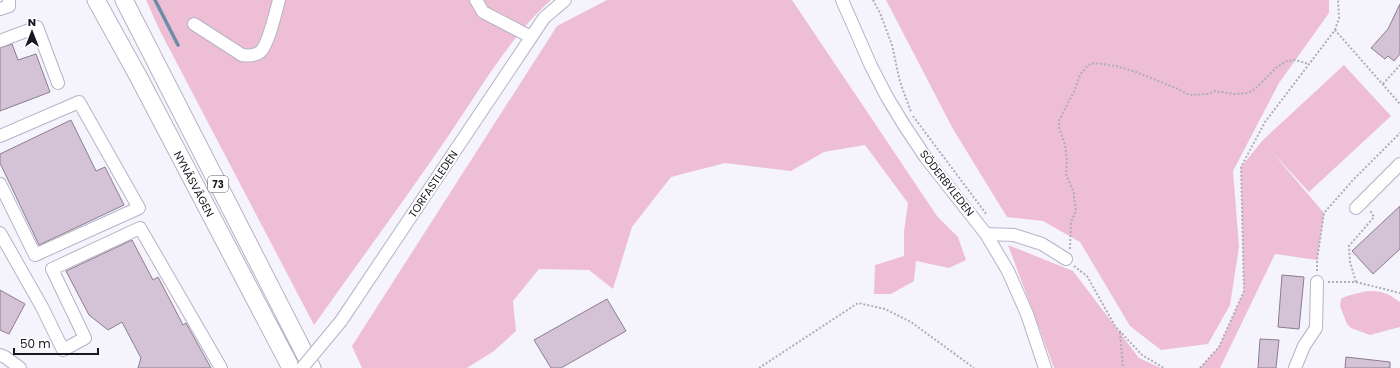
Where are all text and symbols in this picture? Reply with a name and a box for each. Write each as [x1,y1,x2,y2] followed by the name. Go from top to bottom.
[12,12,52,52] north arrow
[28,14,36,30] text: N
[405,147,461,221] street label: TORFASTLEDEN
[916,147,978,219] street label: SÖDERBYLEDEN
[170,148,218,220] street label: NYNÄSVÄGEN
[208,176,228,192] road number: 73
[14,330,98,356] scale bar
[20,335,51,352] text: 50 m

